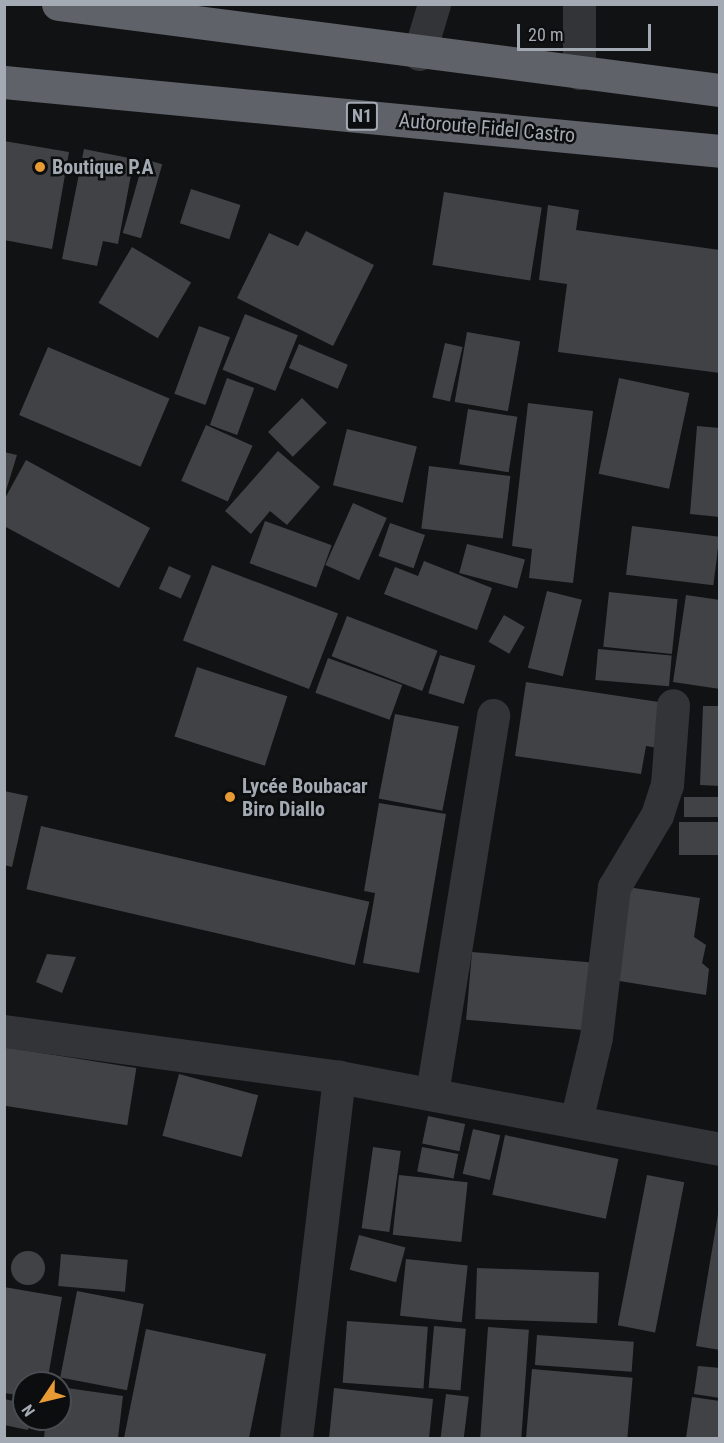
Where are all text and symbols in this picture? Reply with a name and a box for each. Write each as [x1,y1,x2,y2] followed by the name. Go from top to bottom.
[520,12,654,50] scale bar
[528,24,563,45] text: 20 m
[346,101,378,131] road number: N1
[398,108,576,148] street label: Autoroute Fidel Castro
[52,155,153,179] place label: Boutique P.A
[33,160,47,174] marker: Boutique P.A
[242,774,368,821] place label: Lycée Boubacar Biro Diallo
[223,790,237,804] marker: Lycée Boubacar Biro Diallo
[12,1371,72,1431] north arrow
[18,1401,39,1420] text: N

